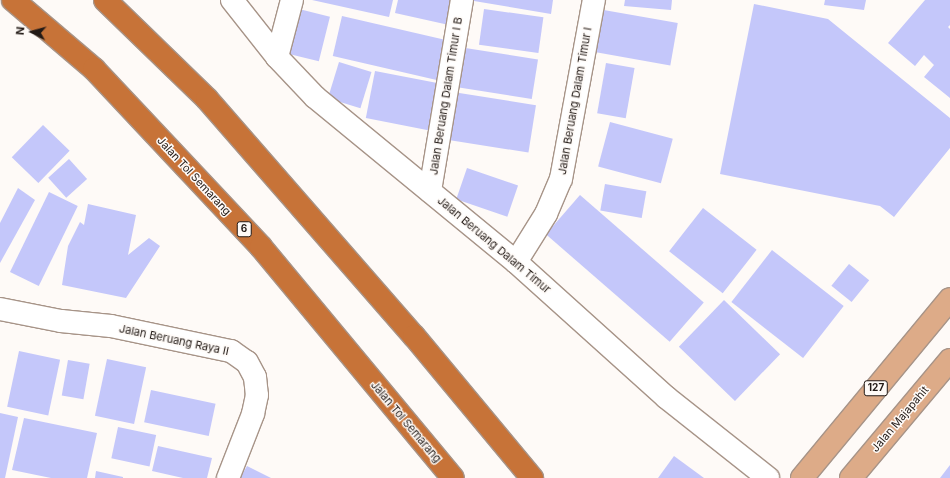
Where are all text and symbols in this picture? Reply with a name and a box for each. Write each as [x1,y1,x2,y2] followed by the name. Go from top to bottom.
[12,12,52,52] north arrow
[427,16,465,176] street label: Jalan Beruang Dalam Timur I B
[13,26,27,36] text: N
[556,26,594,176] street label: Jalan Beruang Dalam Timur I
[154,134,234,218] street label: Jalan Tol Semarang
[435,194,553,296] street label: Jalan Beruang Dalam Timur
[236,221,252,237] road number: 6
[118,322,230,358] street label: Jalan Beruang Raya II
[368,379,444,465] street label: Jalan Tol Semarang
[863,380,889,396] road number: 127
[869,383,931,455] street label: Jalan Majapahit

